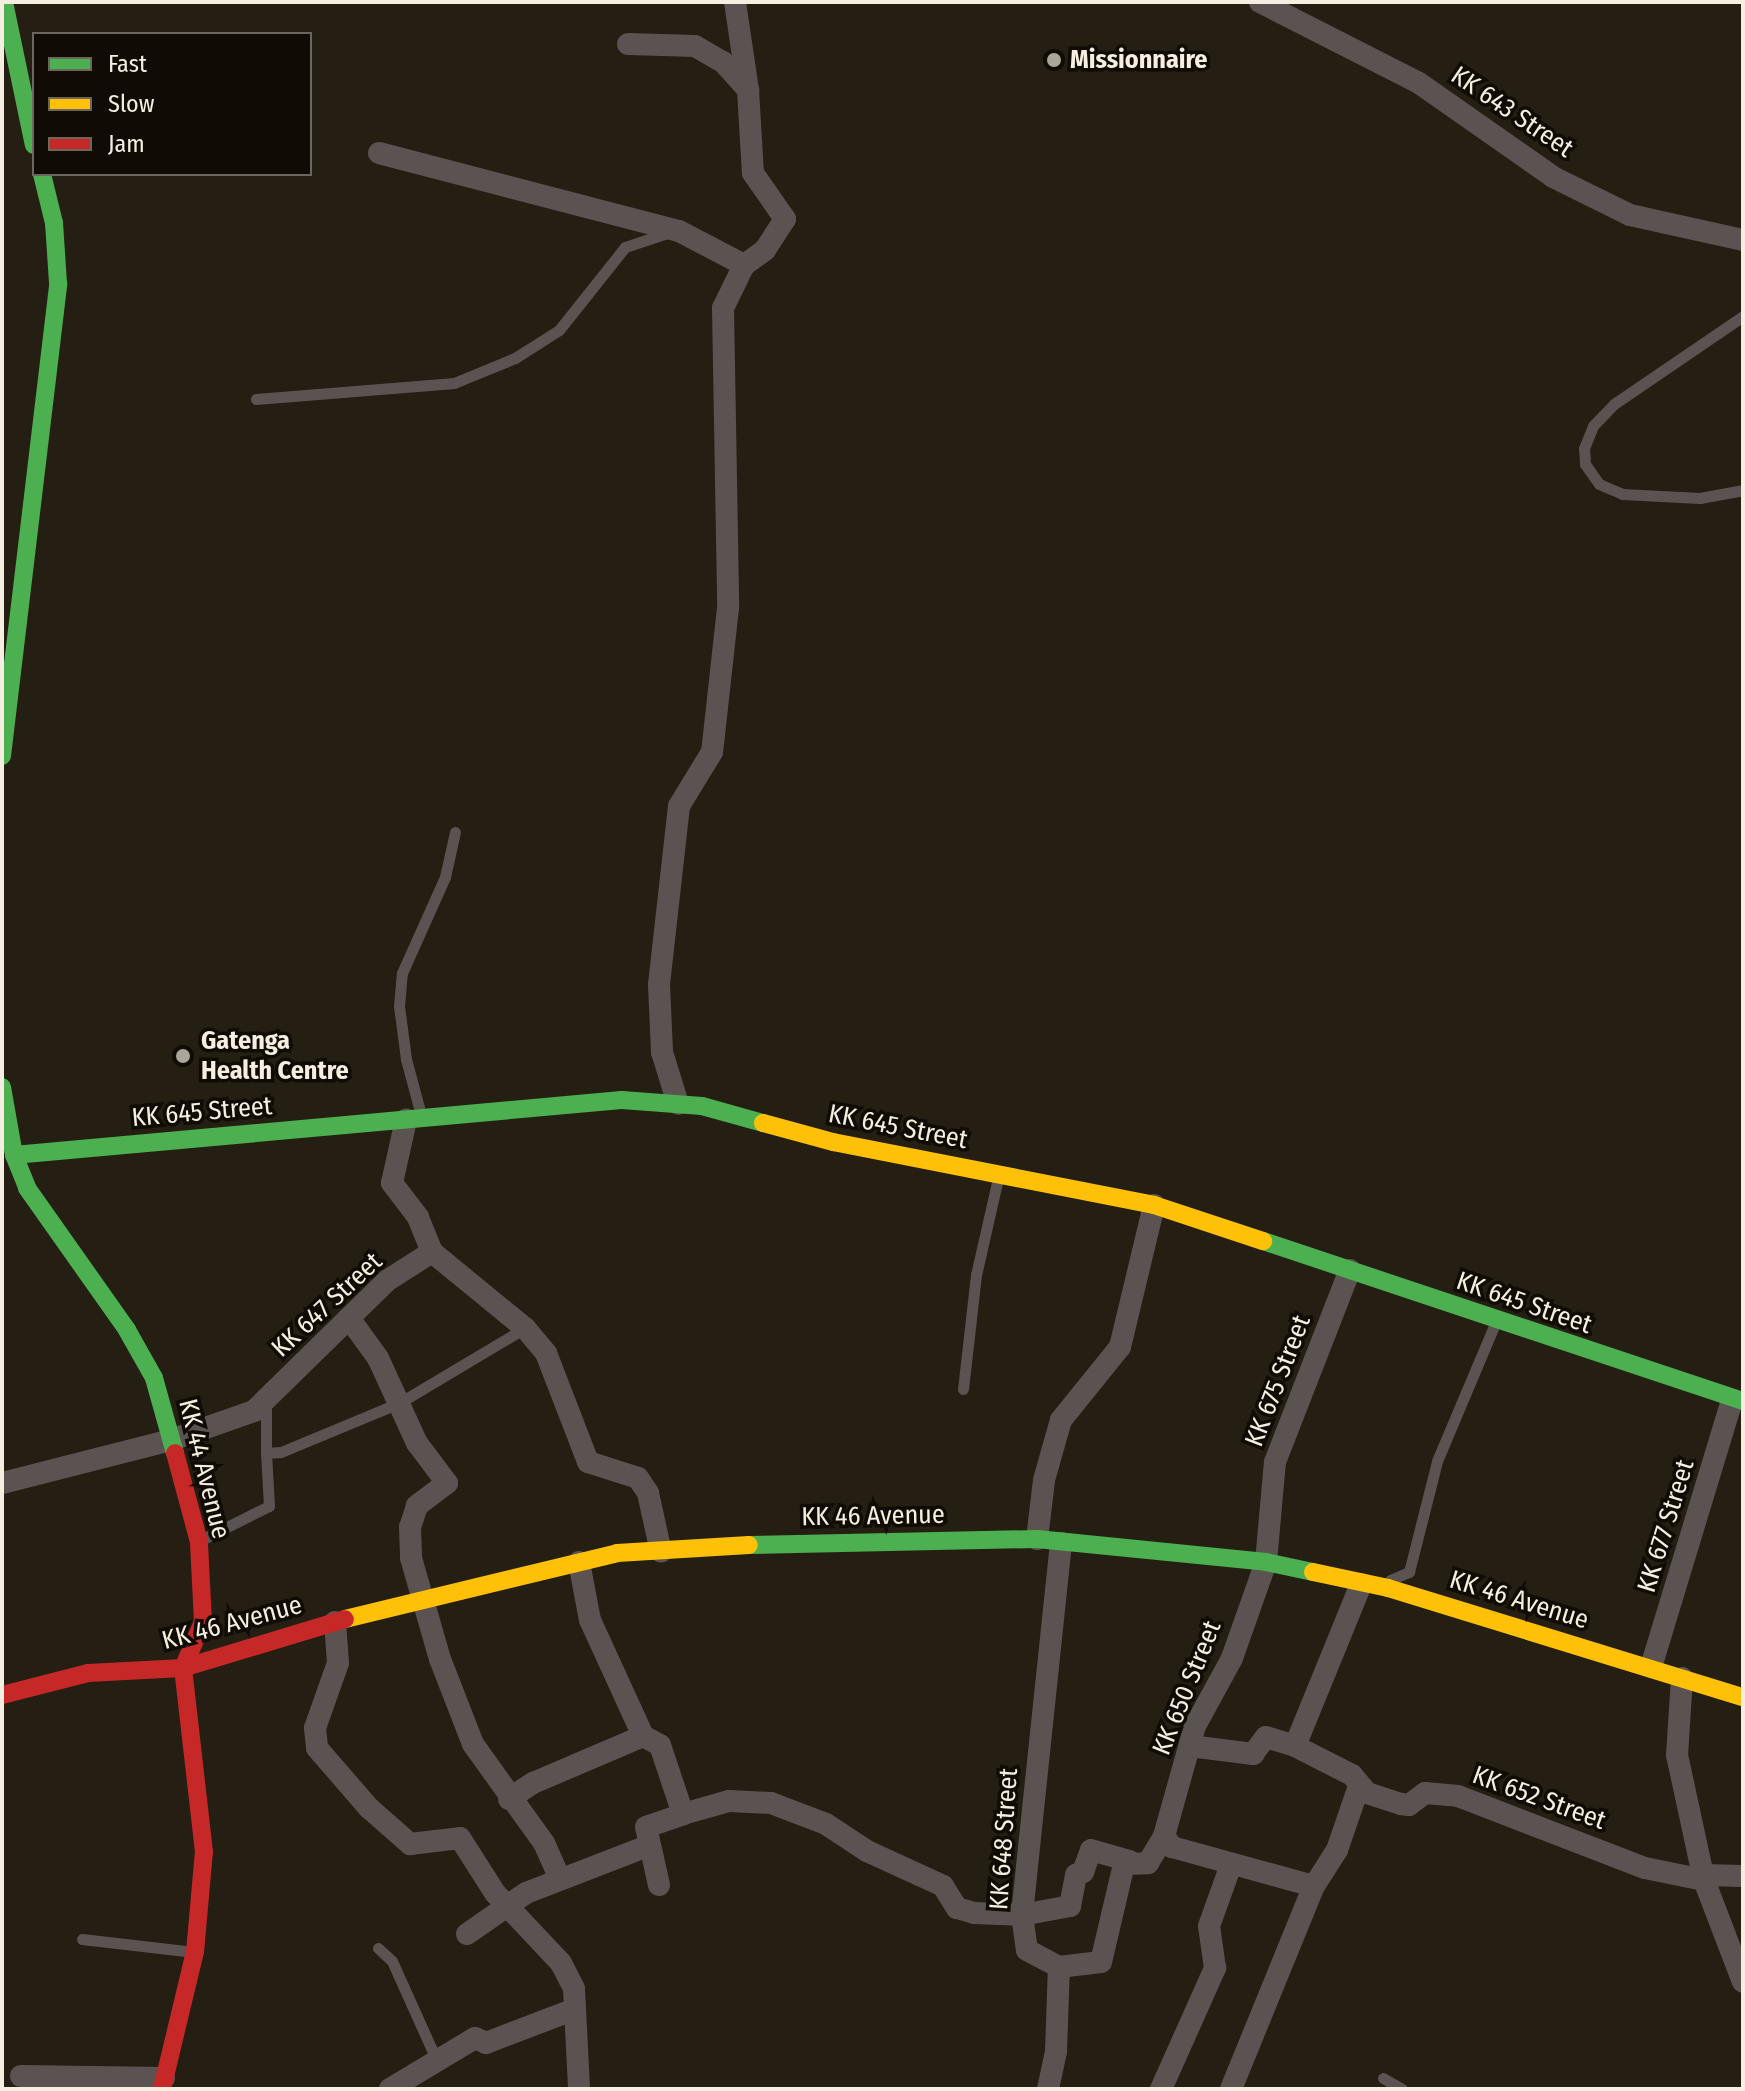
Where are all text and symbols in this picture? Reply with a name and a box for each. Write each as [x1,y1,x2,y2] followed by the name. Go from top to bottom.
[32,32,312,176] legend
[1070,44,1208,76] place label: Missionnaire
[108,50,147,78] text: Fast
[1045,51,1063,69] marker: Missionnaire
[1445,60,1579,164] street label: KK 643 Street
[108,90,154,118] text: Slow
[108,130,145,158] text: Jam
[201,1025,349,1086] place label: Gatenga Health Centre
[172,1045,194,1067] marker: Gatenga Health Centre
[131,1090,273,1134] street label: KK 645 Street
[826,1098,970,1156] street label: KK 645 Street
[265,1246,389,1364] street label: KK 647 Street
[1452,1265,1596,1341] street label: KK 645 Street
[1239,1311,1317,1451] street label: KK 675 Street
[172,1396,236,1542] street label: KK 44 Avenue
[1631,1456,1701,1596] street label: KK 677 Street
[801,1499,945,1533] street label: KK 46 Avenue
[1446,1564,1592,1636] street label: KK 46 Avenue
[159,1589,305,1657] street label: KK 46 Avenue
[1146,1616,1228,1760] street label: KK 650 Street
[1468,1759,1610,1837] street label: KK 652 Street
[983,1767,1025,1911] street label: KK 648 Street

